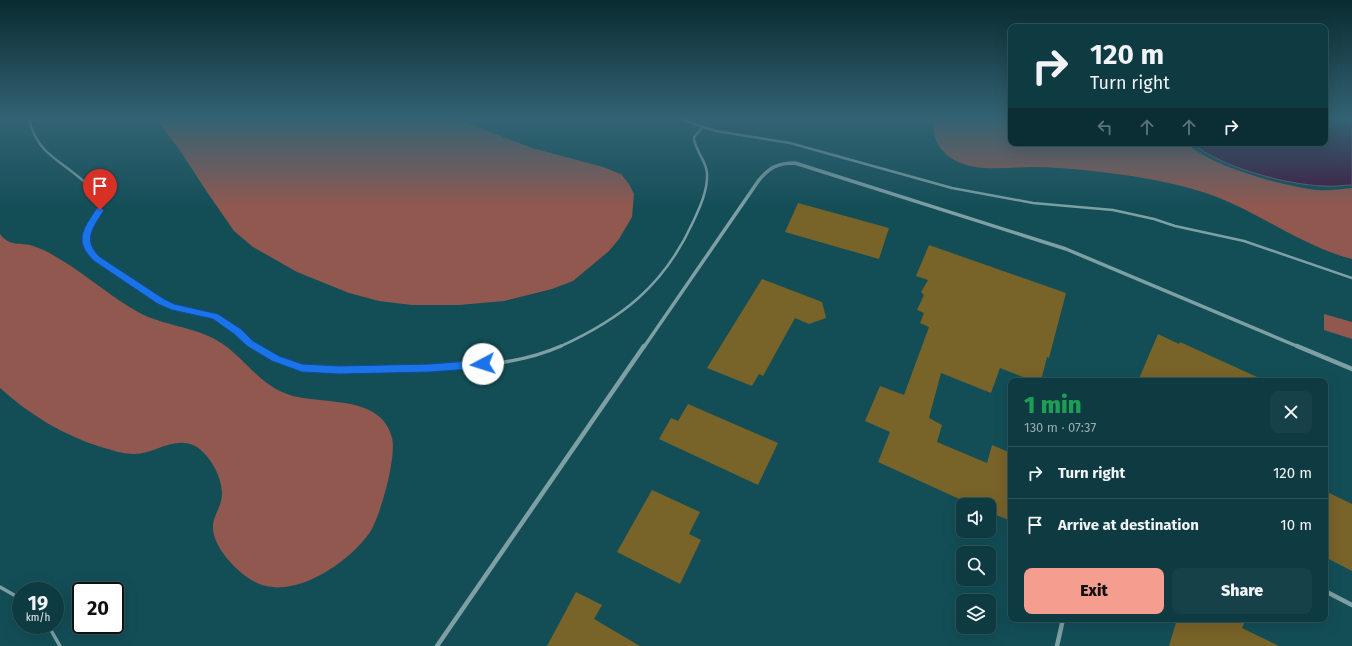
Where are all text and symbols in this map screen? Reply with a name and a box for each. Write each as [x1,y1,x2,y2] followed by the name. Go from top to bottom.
[1090,38,1164,71] text: 120 m
[1024,40,1076,92] icon: right
[1090,72,1170,94] text: Turn right
[1094,116,1116,138] icon: left
[1136,116,1158,138] icon: ahead
[1178,116,1200,138] icon: ahead
[1220,116,1242,138] icon: right
[83,169,117,210] pin
[89,175,111,197] icon: arrive
[462,343,504,385] position arrow
[1024,391,1082,419] text: 1 min
[1270,391,1312,433] button: close
[1024,420,1096,435] text: 130 m · 07:37
[1024,462,1046,484] icon: right
[1058,464,1125,482] text: Turn right
[1273,464,1312,482] text: 120 m
[956,498,996,634] map controls
[956,498,996,538] button: sound
[1024,514,1046,536] icon: arrive
[1058,516,1199,534] text: Arrive at destination
[1280,516,1312,534] text: 10 m
[956,546,996,586] button: search
[1024,568,1164,614] button: Exit
[1172,568,1312,614] button: Share
[72,582,124,634] speed limit sign: 20
[28,591,48,615] text: 19
[956,594,996,634] button: layers
[26,612,50,624] text: km/h

